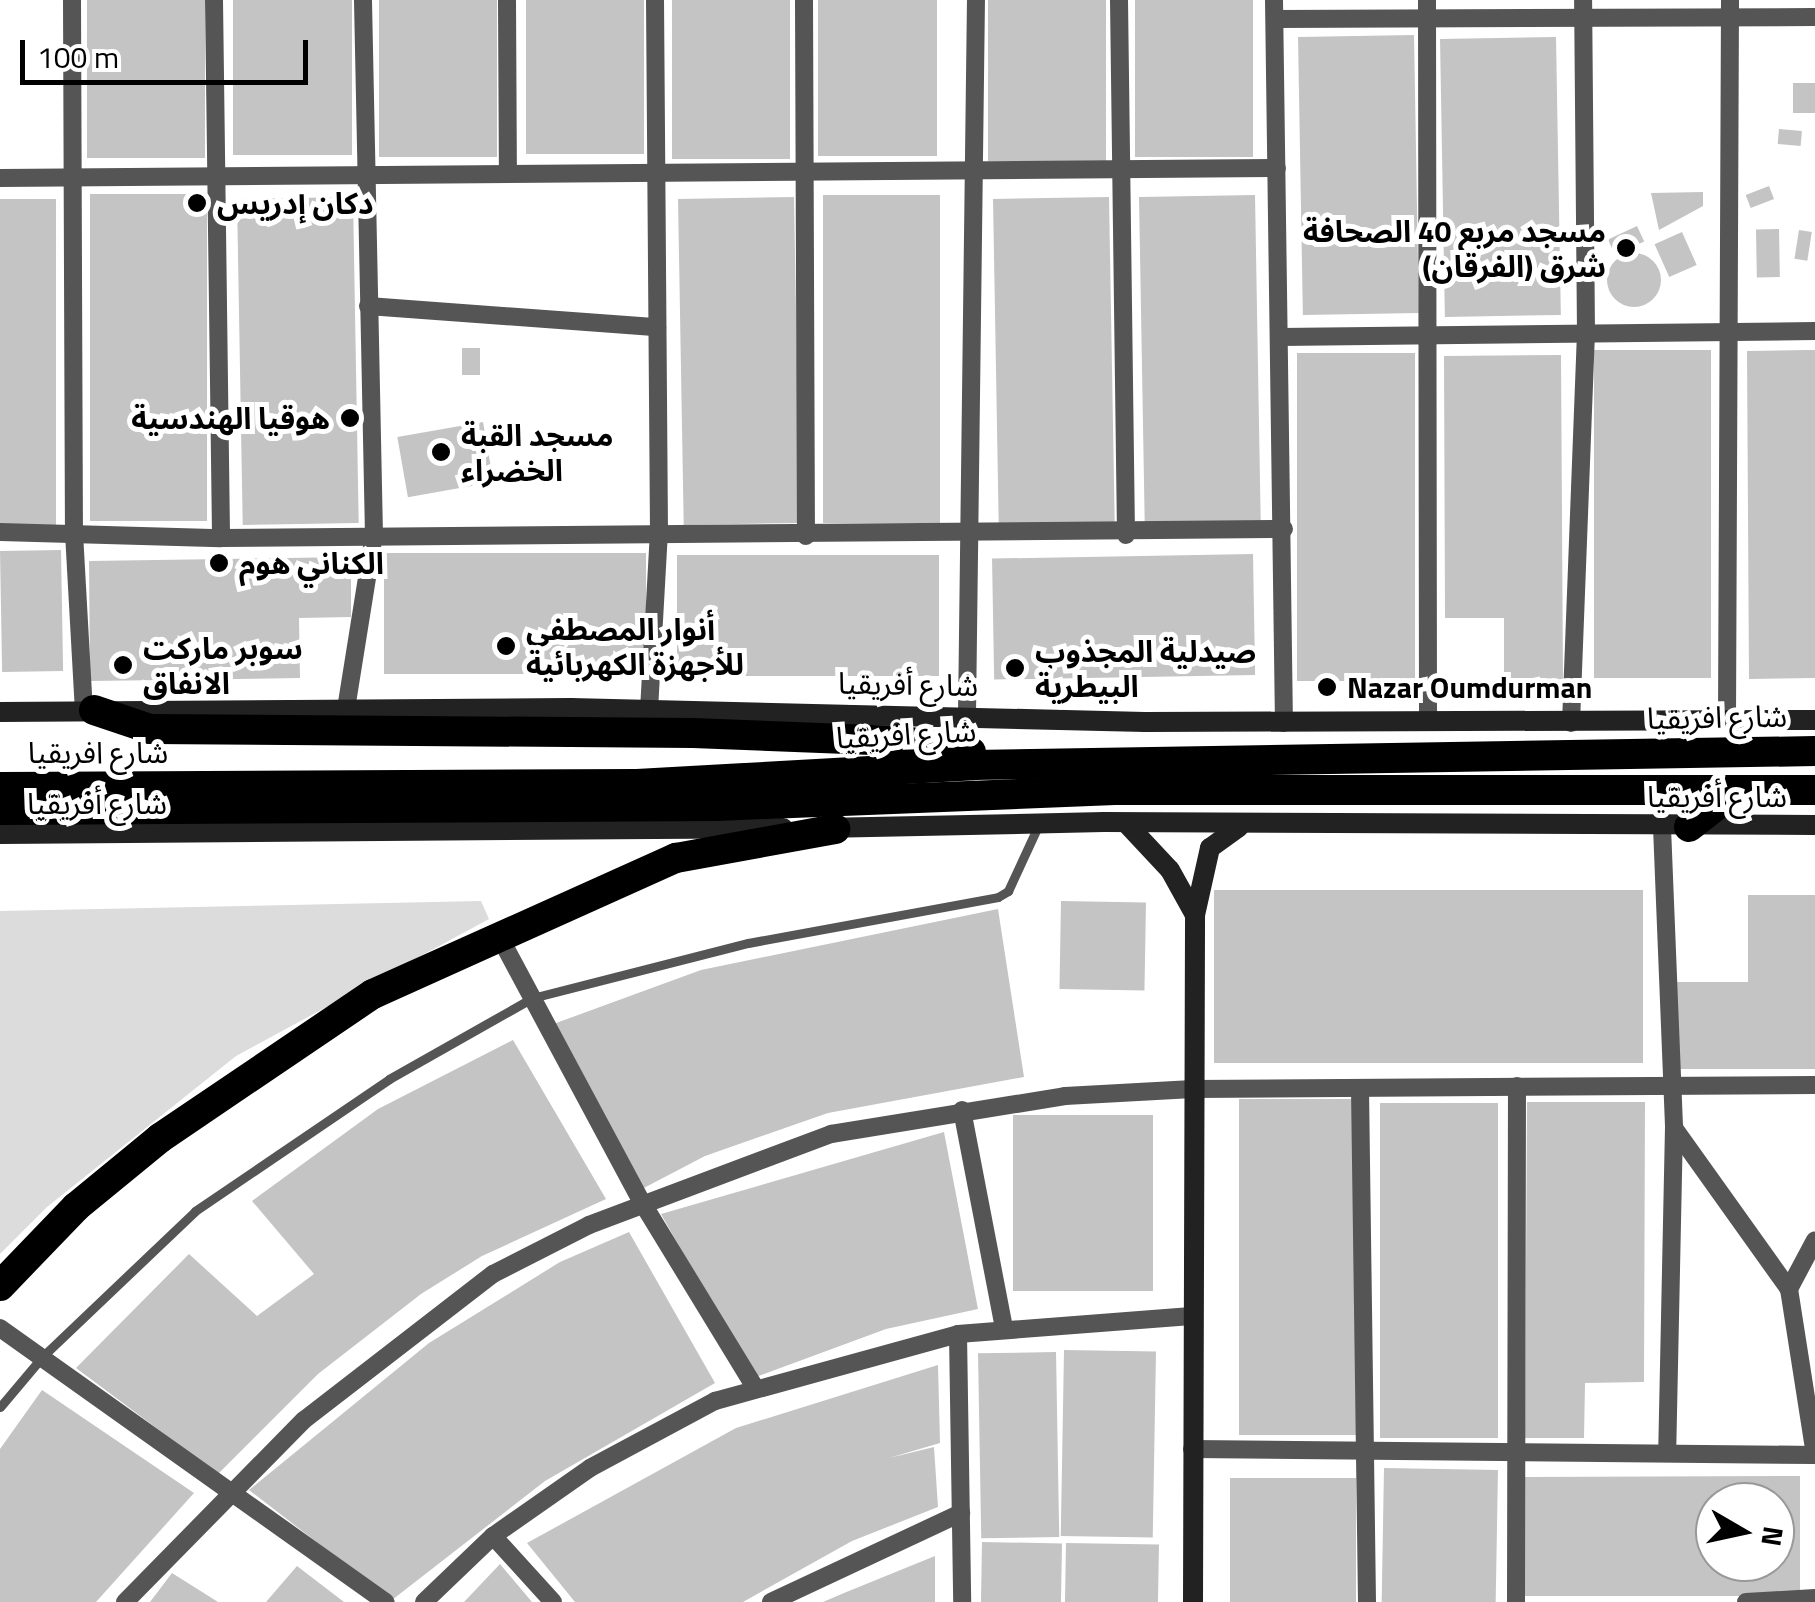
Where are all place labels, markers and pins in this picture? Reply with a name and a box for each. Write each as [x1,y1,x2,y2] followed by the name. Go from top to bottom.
[217,185,373,221] place label: دكان إدريس
[186,192,208,214] marker: دكان إدريس
[1303,213,1606,284] place label: مسجد مربع 40 الصحافة شرق (الفرقان)
[1615,237,1637,259] marker: مسجد مربع 40 الصحافة شرق (الفرقان)
[131,400,330,436] place label: هوقيا الهندسية
[339,407,361,429] marker: هوقيا الهندسية
[461,417,614,488] place label: مسجد القبة الخضراء
[430,441,452,463] marker: مسجد القبة الخضراء
[239,545,384,581] place label: الكناني هوم
[208,552,230,574] marker: الكناني هوم
[526,611,744,682] place label: أنوار المصطفى للأجهزة الكهربائية
[143,630,303,700] place label: سوبر ماركت الانفاق
[1035,633,1256,704] place label: صيدلية المجذوب البيطرية
[495,635,517,657] marker: أنوار المصطفى للأجهزة الكهربائية
[112,654,134,676] marker: سوبر ماركت الانفاق
[1004,657,1026,679] marker: صيدلية المجذوب البيطرية
[1347,669,1592,705] place label: Nazar Oumdurman
[1316,676,1338,698] marker: Nazar Oumdurman

